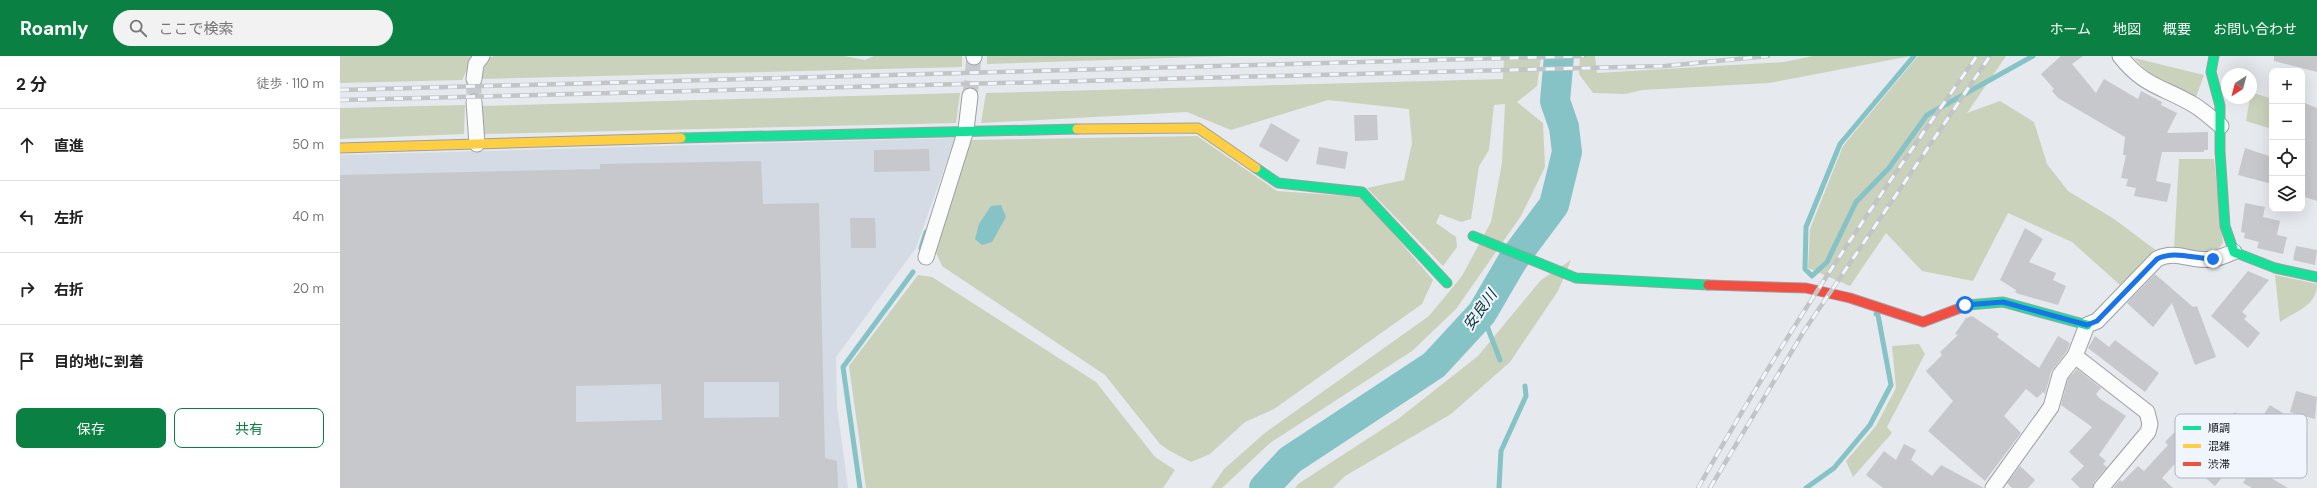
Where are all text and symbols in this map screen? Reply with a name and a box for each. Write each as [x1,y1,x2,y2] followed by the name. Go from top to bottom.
[113,10,393,46] search box
[20,16,89,41] text: Roamly
[127,17,149,39] icon: search
[159,19,234,39] text: ここで検索
[2049,20,2091,38] text: ホーム
[2113,20,2141,38] text: 地図
[2163,20,2191,38] text: 概要
[2213,20,2297,38] text: お問い合わせ
[2221,68,2257,104] north arrow
[2269,68,2305,212] map controls
[2269,68,2305,104] button: +
[16,73,47,95] text: 2 分
[256,75,324,92] text: 徒歩 · 110 m
[2269,104,2305,140] button: −
[16,134,38,156] icon: ahead
[54,136,84,156] text: 直進
[292,136,324,153] text: 50 m
[2269,140,2305,176] button: locate
[2269,176,2305,212] button: layers
[16,206,38,228] icon: left
[54,208,84,228] text: 左折
[292,208,324,225] text: 40 m
[2204,250,2222,268] route end
[16,278,38,300] icon: right
[54,280,84,300] text: 右折
[293,280,324,297] text: 20 m
[1459,284,1502,334] water label: 安良川
[1956,296,1974,314] route start
[16,350,38,372] icon: arrive
[54,352,144,372] text: 目的地に到着
[16,408,166,448] button: 保存
[174,408,324,448] button: 共有
[2175,414,2307,478] legend
[2208,421,2230,435] text: 順調
[2208,439,2230,453] text: 混雑
[2208,457,2230,471] text: 渋滞

